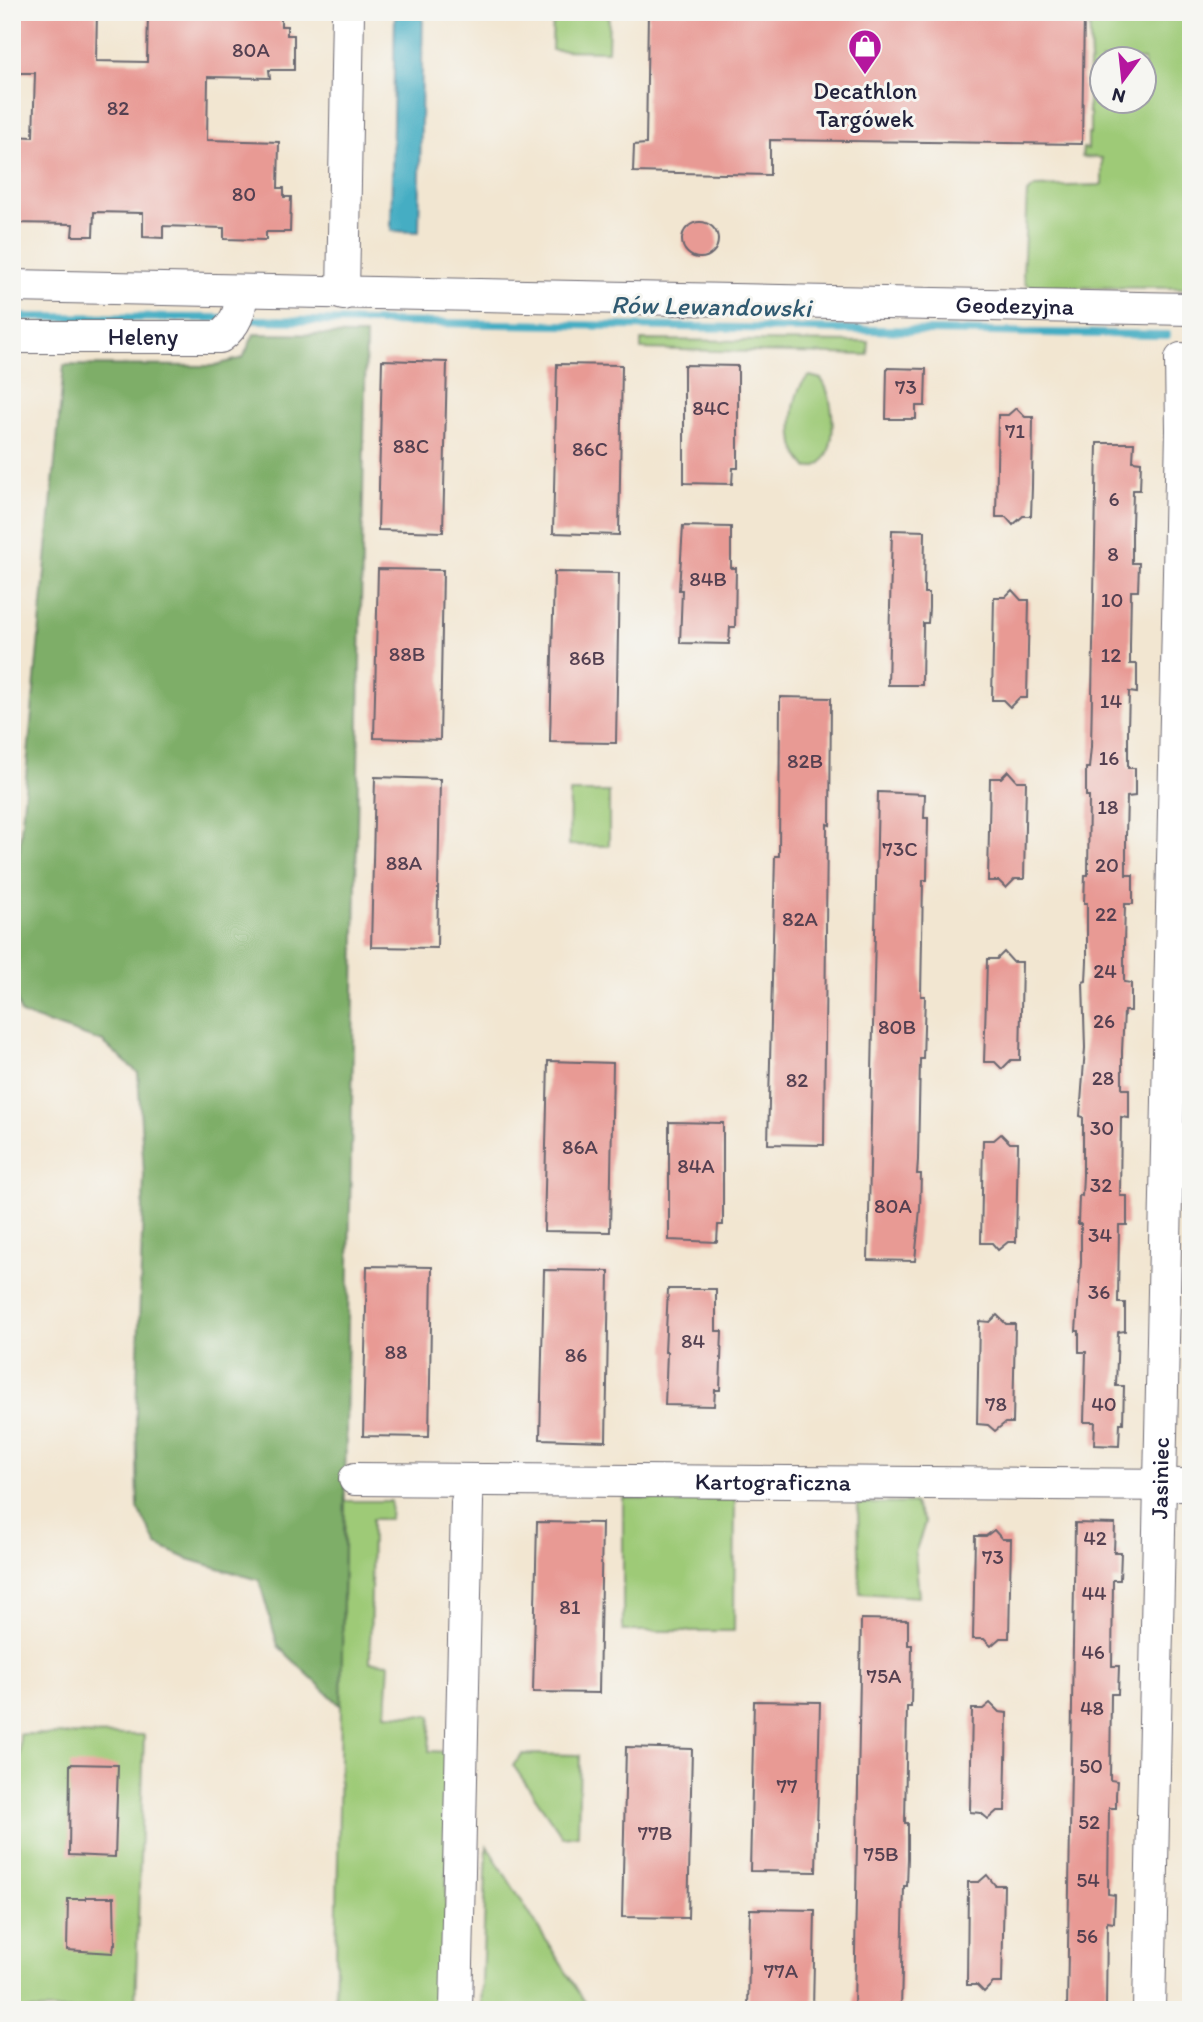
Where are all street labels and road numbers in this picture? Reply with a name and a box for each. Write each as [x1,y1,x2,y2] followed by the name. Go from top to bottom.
[955,289,1075,321] street label: Geodezyjna
[108,322,179,351] street label: Heleny
[1144,1437,1175,1520] street label: Jasiniec
[695,1466,852,1497] street label: Kartograficzna

